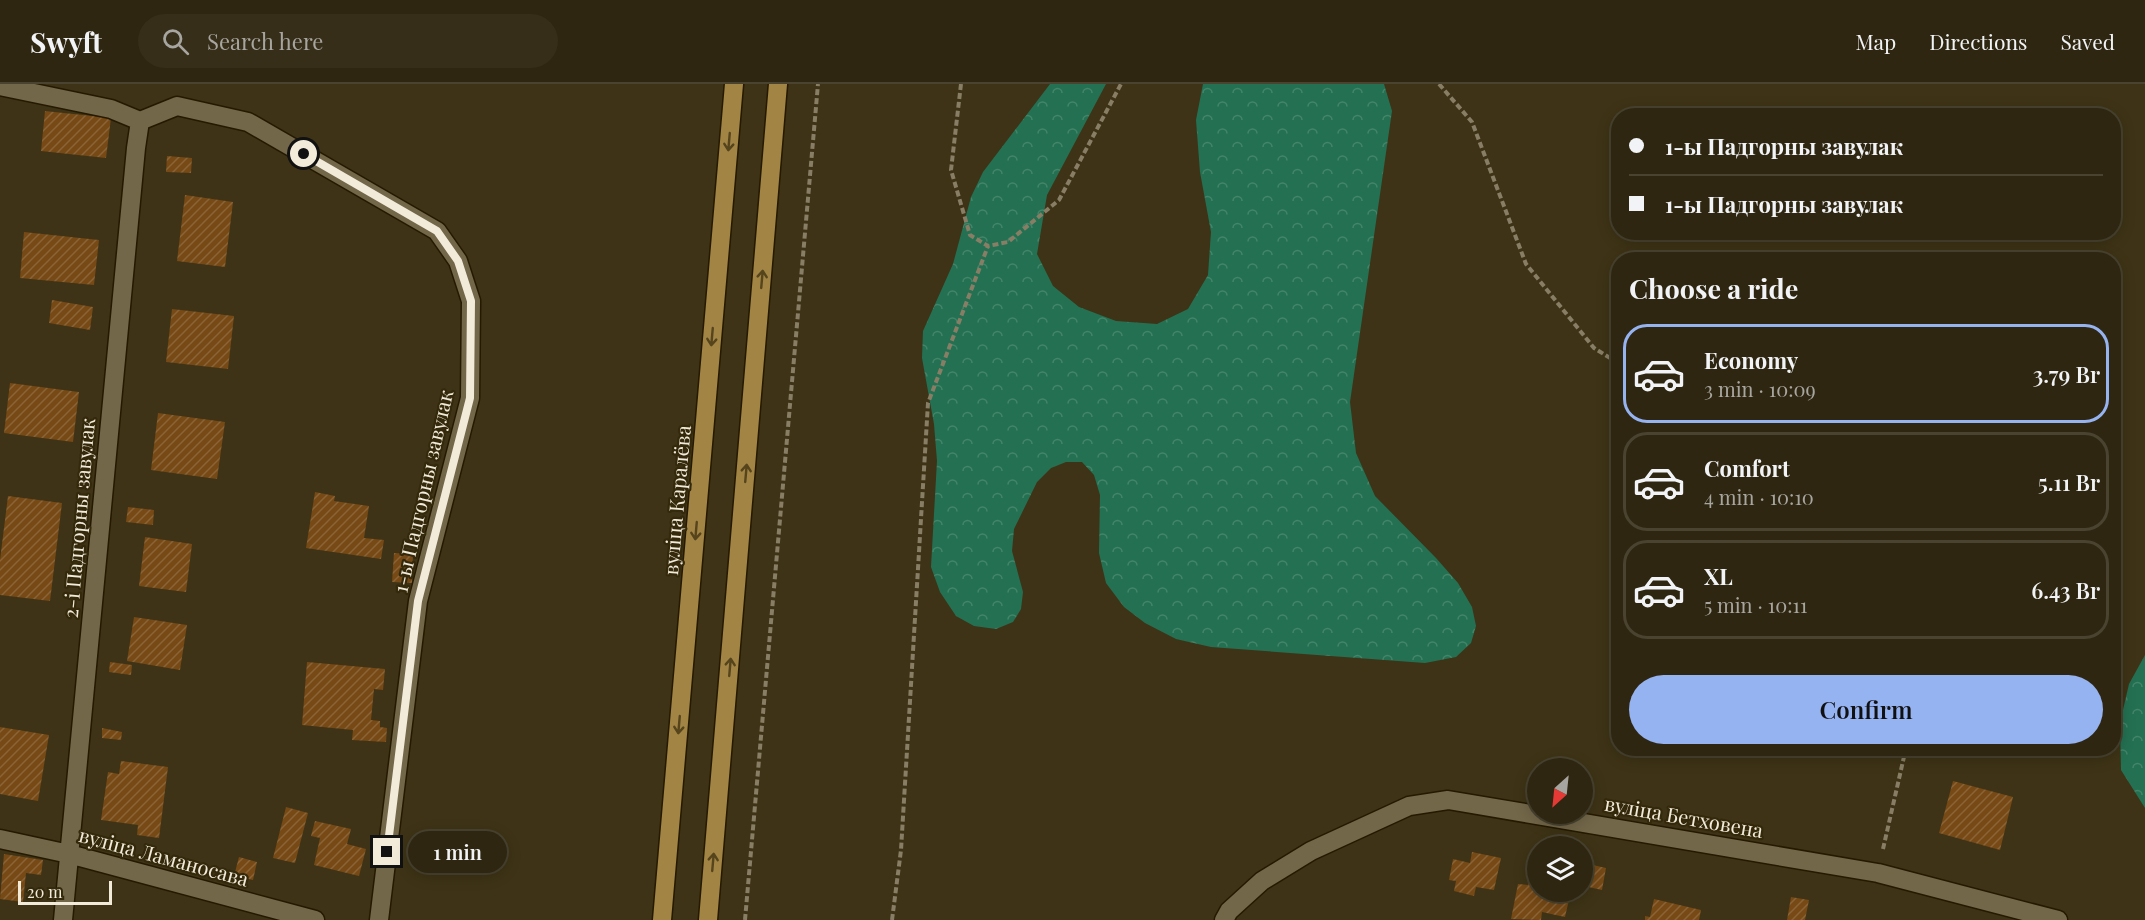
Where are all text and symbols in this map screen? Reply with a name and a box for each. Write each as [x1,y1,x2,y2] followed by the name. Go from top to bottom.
[138,14,558,68] search box
[30,23,102,60] text: Swyft
[159,25,192,58] icon: search
[207,26,323,56] text: Search here
[1855,27,1896,55] text: Map
[1929,27,2027,55] text: Directions
[2060,27,2115,55] text: Saved
[1665,131,1903,161] text: 1-ы Падгорны завулак
[723,132,734,152] one-way arrow
[290,140,317,167] route start
[1665,189,1903,219] text: 1-ы Падгорны завулак
[757,269,768,289] one-way arrow
[1629,270,1798,306] text: Choose a ride
[707,326,718,346] one-way arrow
[1704,345,1798,375] text: Economy
[1632,347,1686,401] icon: car
[2033,359,2100,389] text: 3.79 Br
[1704,375,1816,402] text: 3 min · 10:09
[385,386,459,595] street label: 1-ы Падгорны завулак
[56,416,100,619] street label: 2-і Падгорны завулак
[656,424,696,576] street label: вуліца Каралёва
[1704,453,1790,483] text: Comfort
[1632,455,1686,509] icon: car
[741,464,752,484] one-way arrow
[2038,467,2100,497] text: 5.11 Br
[1704,483,1814,510] text: 4 min · 10:10
[690,520,701,540] one-way arrow
[1704,561,1733,591] text: XL
[1632,563,1686,617] icon: car
[2031,575,2100,605] text: 6.43 Br
[1704,591,1807,618] text: 5 min · 10:11
[724,658,735,678] one-way arrow
[1629,675,2103,744] button: Confirm
[673,715,684,735] one-way arrow
[1527,758,1593,824] north arrow
[1527,758,1593,902] map controls
[1603,789,1765,843] street label: вуліца Бетховена
[76,820,252,892] street label: вуліца Ламаносава
[408,831,507,873] callout: 1 min
[1527,836,1593,902] button: layers
[373,838,400,865] route end
[433,838,482,865] text: 1 min
[708,852,719,872] one-way arrow
[18,878,112,906] scale bar
[27,881,62,902] text: 20 m

